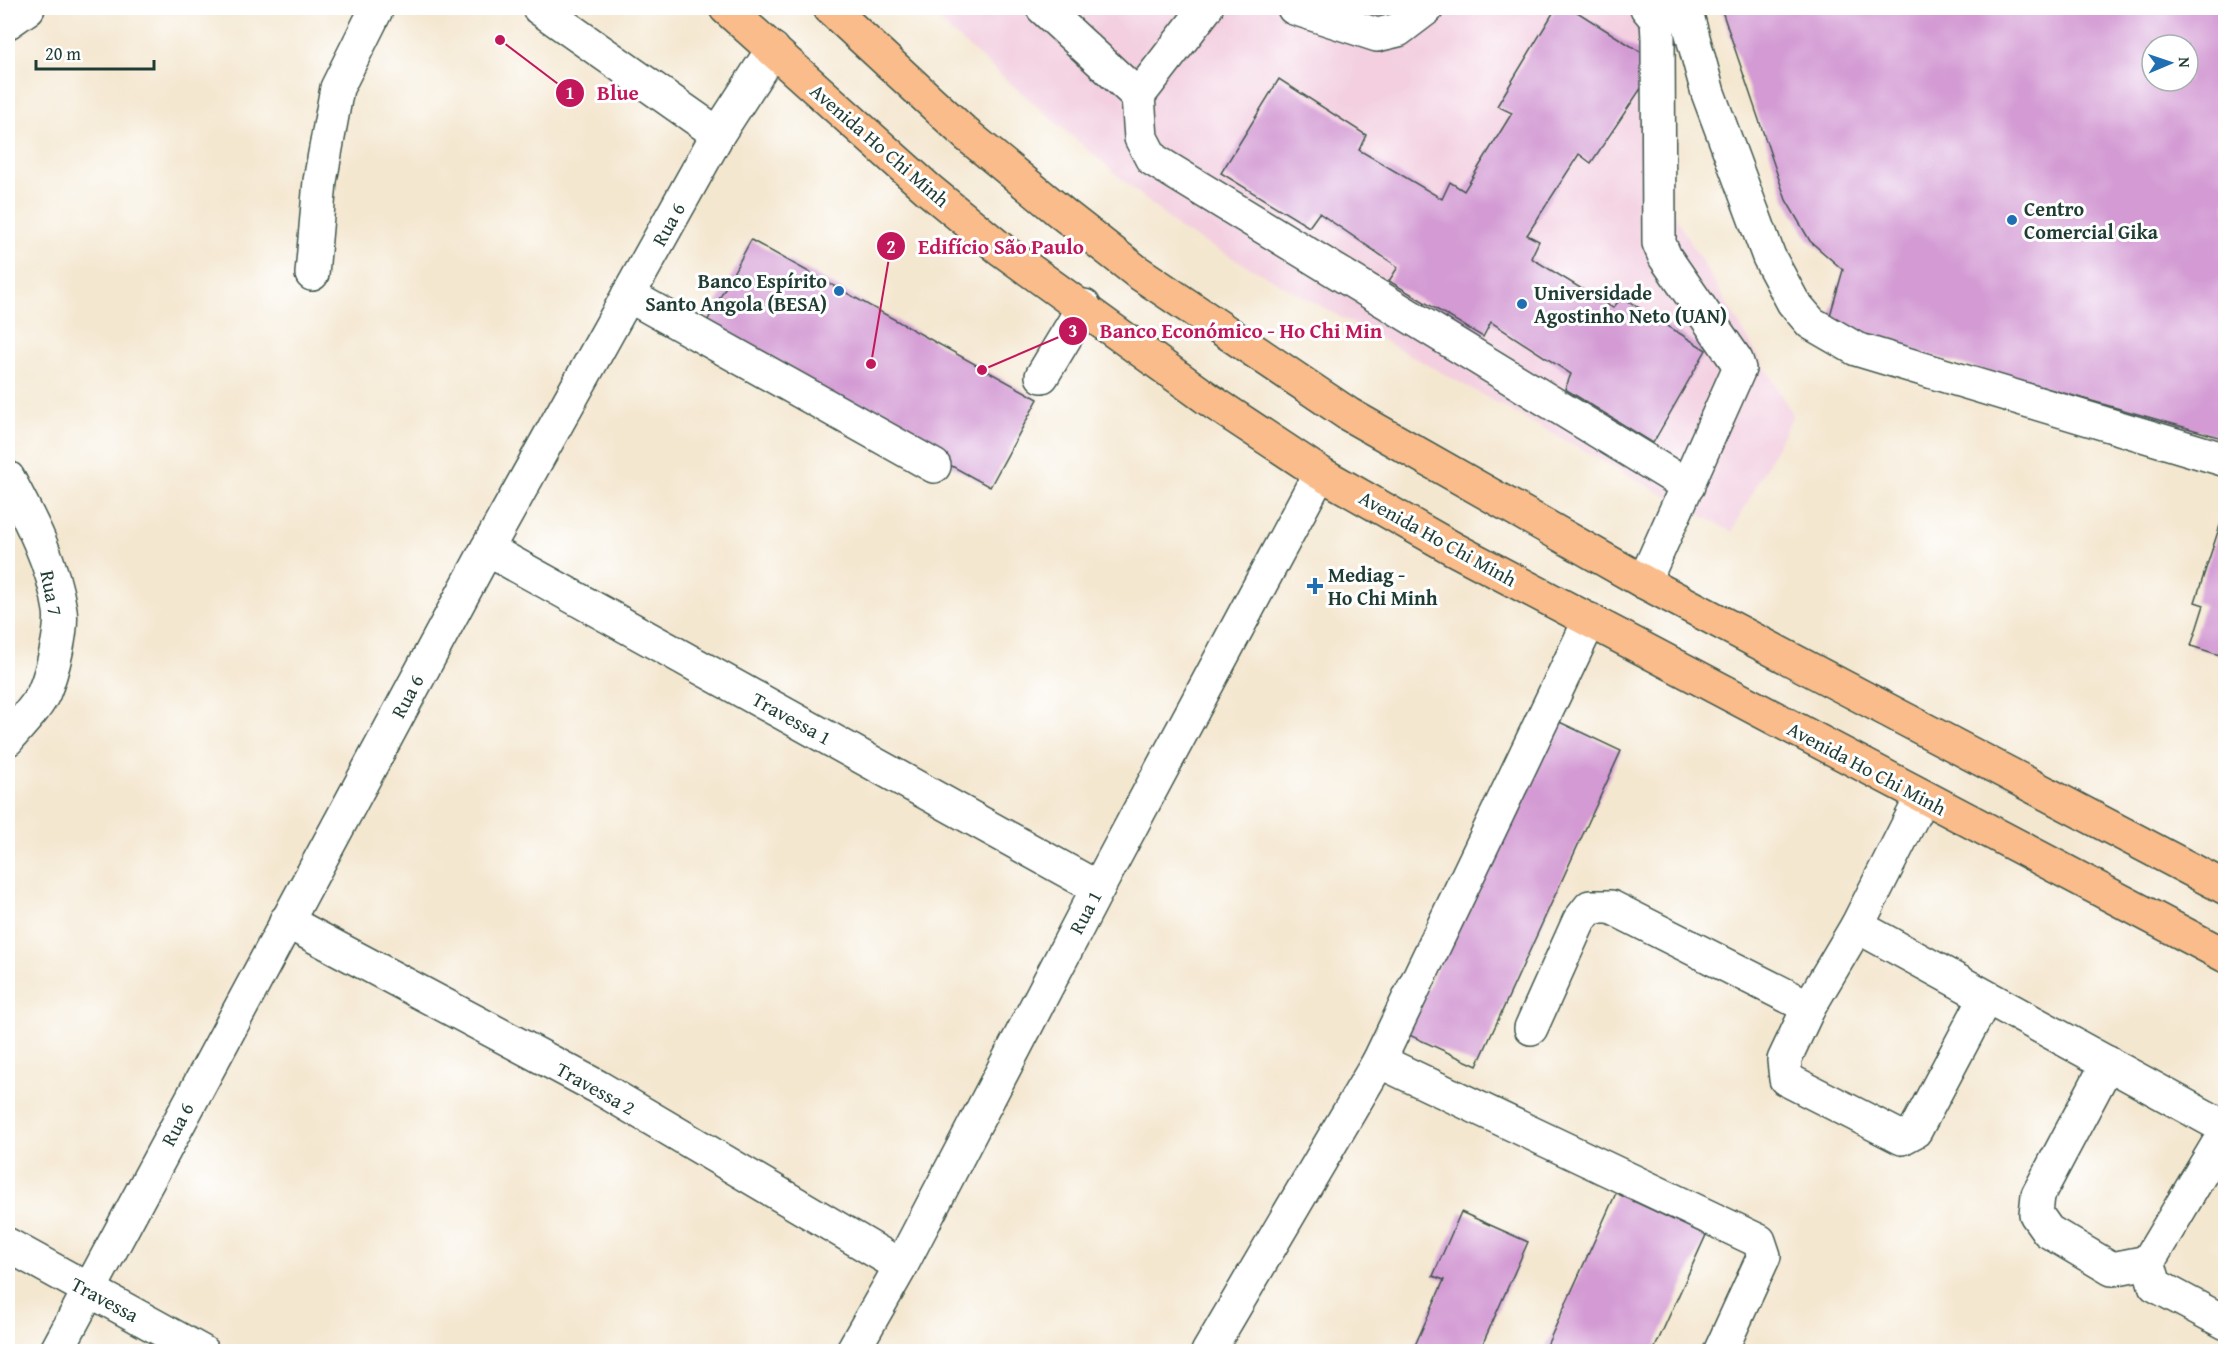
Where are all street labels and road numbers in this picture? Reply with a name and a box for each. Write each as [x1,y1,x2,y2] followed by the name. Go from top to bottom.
[804,76,956,214] street label: Avenida Ho Chi Minh
[644,197,692,251] street label: Rua 6
[1354,483,1522,593] street label: Avenida Ho Chi Minh
[33,568,71,618] street label: Rua 7
[383,669,431,723] street label: Rua 6
[747,684,837,752] street label: Travessa 1
[1783,714,1951,822] street label: Avenida Ho Chi Minh
[1061,885,1109,939] street label: Rua 1
[551,1054,641,1122] street label: Travessa 2
[153,1097,201,1151] street label: Rua 6
[66,1269,144,1329] street label: Travessa

